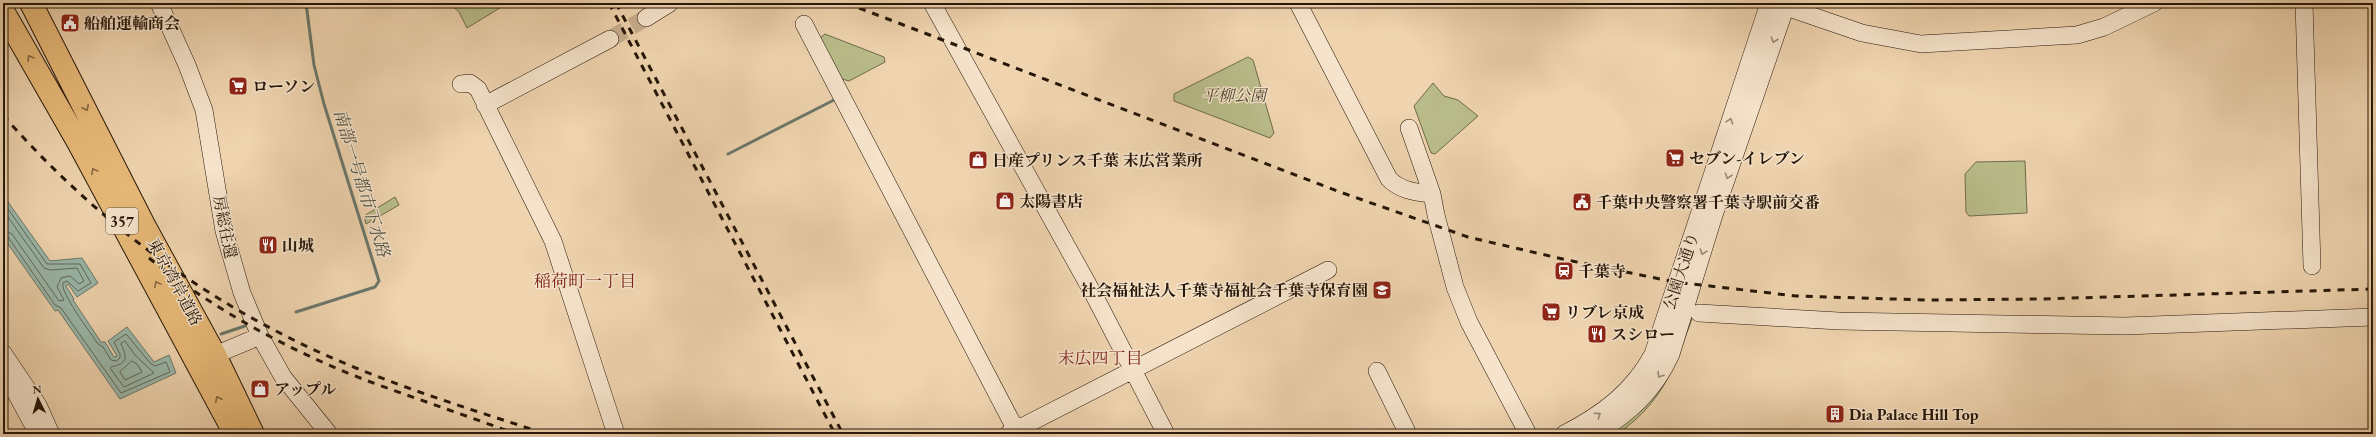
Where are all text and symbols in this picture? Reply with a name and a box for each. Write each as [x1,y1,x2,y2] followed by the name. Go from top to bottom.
[59,12,81,34] public building icon: 船舶運輸商会
[84,13,180,34] place label: 船舶運輸商会
[1771,36,1779,43] one-way arrow
[27,54,34,62] one-way arrow
[227,75,249,97] supermarket icon: ローソン
[252,76,315,97] place label: ローソン
[1202,85,1269,106] park label: 平柳公園
[81,104,89,111] one-way arrow
[329,107,395,260] water label: 南部一号都市下水路
[1725,117,1734,124] one-way arrow
[1664,147,1686,169] supermarket icon: セブン-イレブン
[1689,148,1805,169] place label: セブン-イレブン
[967,149,989,171] shop icon: 日産プリンス千葉 末広営業所
[992,150,1203,171] place label: 日産プリンス千葉 末広営業所
[91,167,99,175] one-way arrow
[1724,173,1732,180] one-way arrow
[994,190,1016,212] shop icon: 太陽書店
[1019,191,1083,212] place label: 太陽書店
[1571,191,1593,213] public building icon: 千葉中央警察署千葉寺駅前交番
[1596,192,1820,213] place label: 千葉中央警察署千葉寺駅前交番
[209,194,241,260] street label: 房総往還
[106,208,138,234] road number: 357
[1659,230,1703,312] street label: 公園大通り
[257,234,279,256] restaurant icon: 山城
[143,235,207,329] street label: 東京湾岸道路
[282,235,314,256] place label: 山城
[1699,249,1708,256] one-way arrow
[1553,260,1575,282] station icon: 千葉寺
[1578,261,1626,282] place label: 千葉寺
[534,270,636,292] district label: 稲荷町一丁目
[1371,279,1393,301] school or university icon: 社会福祉法人千葉寺福祉会千葉寺保育園
[1080,280,1368,301] place label: 社会福祉法人千葉寺福祉会千葉寺保育園
[154,281,161,289] one-way arrow
[1540,301,1562,323] supermarket icon: リブレ京成
[1565,302,1644,323] place label: リブレ京成
[1586,323,1608,345] restaurant icon: スシロー
[1611,324,1675,345] place label: スシロー
[1058,347,1143,369] district label: 末広四丁目
[1657,371,1665,378] one-way arrow
[249,378,271,400] shop icon: アップル
[18,379,58,419] north arrow
[274,379,336,400] place label: アップル
[32,382,42,396] text: N
[215,396,222,403] one-way arrow
[1824,403,1846,425] building icon: Dia Palace Hill Top
[1849,404,1979,425] place label: Dia Palace Hill Top
[1594,412,1601,420] one-way arrow

